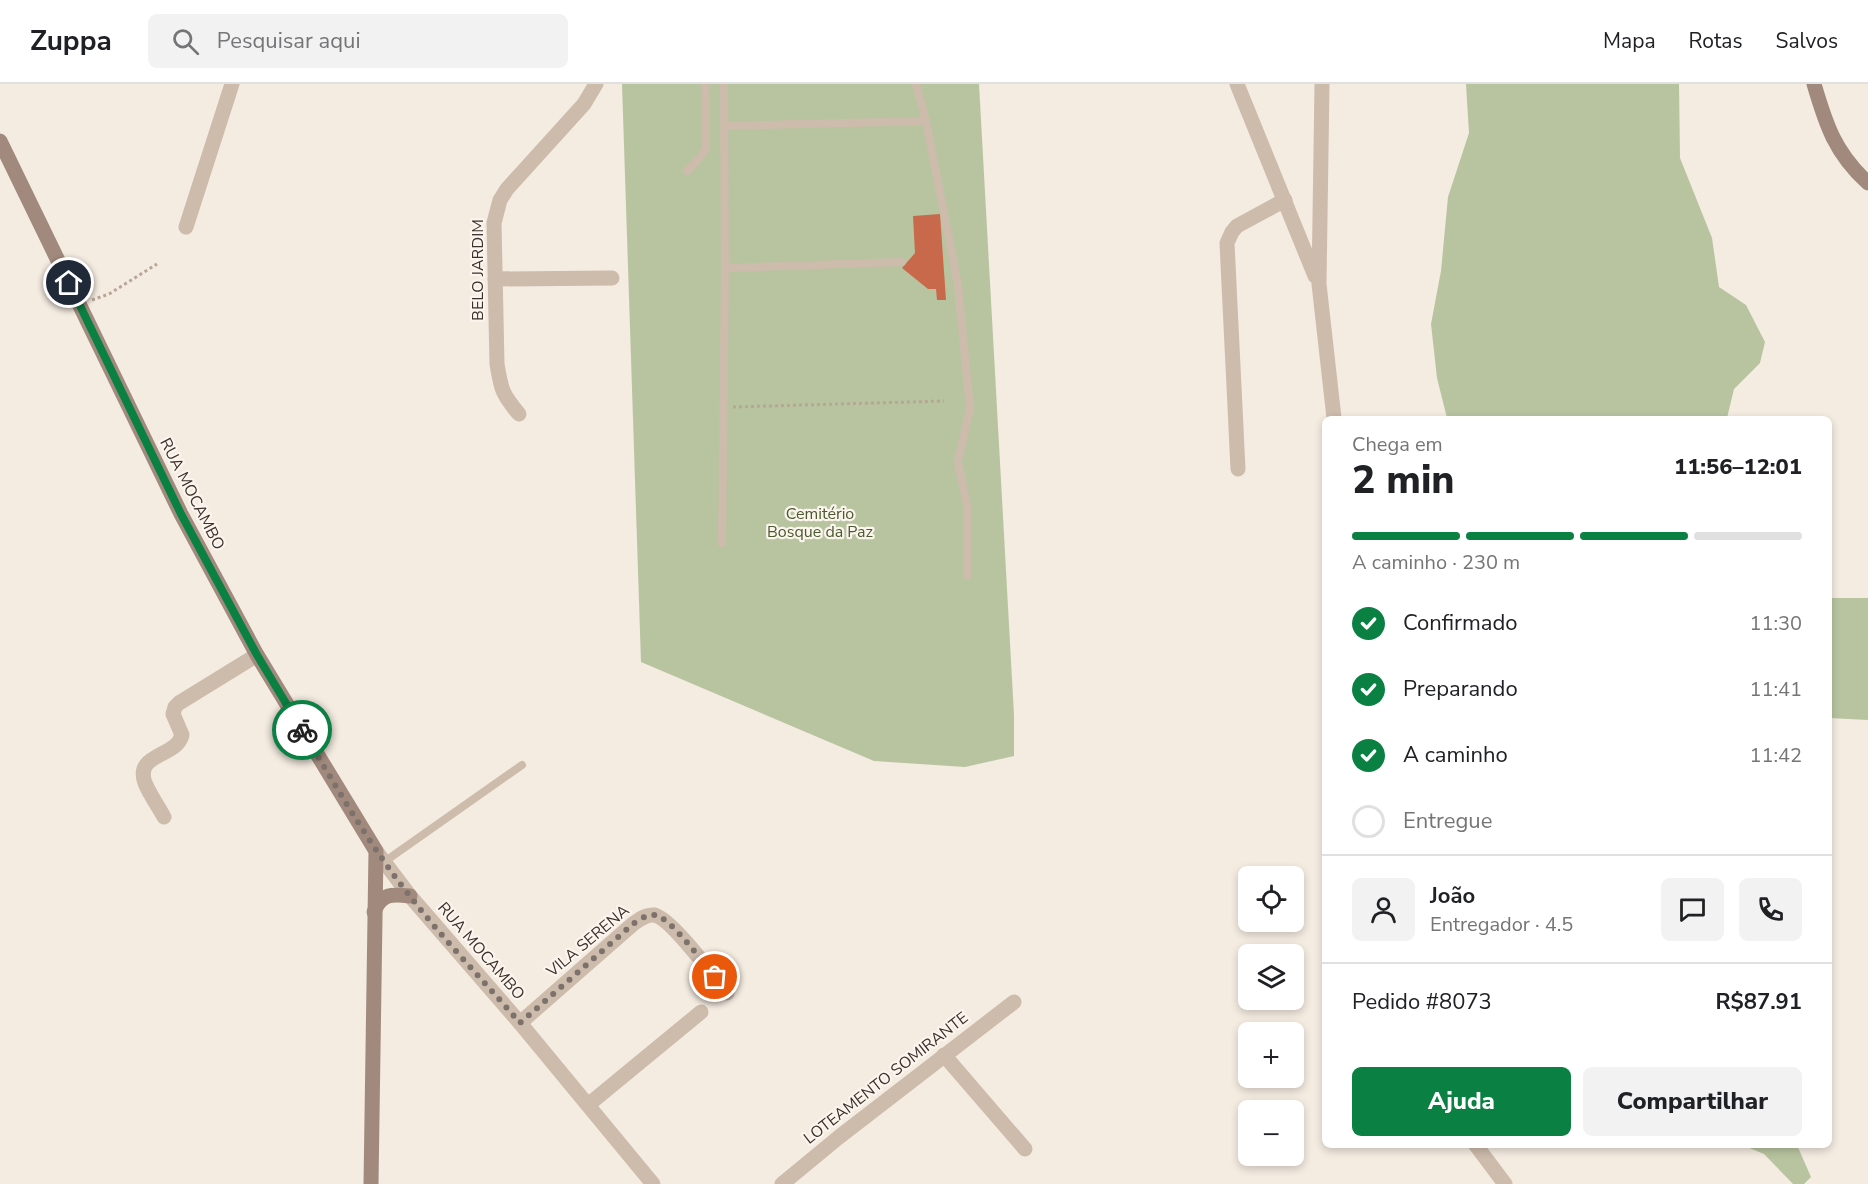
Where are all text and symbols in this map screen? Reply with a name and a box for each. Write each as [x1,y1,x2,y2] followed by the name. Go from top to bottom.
[148,14,568,68] search box
[30,22,112,60] text: Zuppa
[169,25,202,58] icon: search
[217,26,361,56] text: Pesquisar aqui
[1603,27,1656,55] text: Mapa
[1689,27,1743,55] text: Rotas
[1776,27,1838,55] text: Salvos
[467,219,489,321] street label: BELO JARDIM
[43,257,94,308] pin
[52,266,85,299] icon: home
[1352,431,1443,458] text: Chega em
[154,434,230,554] street label: RUA MOCAMBO
[1674,452,1802,482] text: 11:56–12:01
[1352,454,1455,507] text: 2 min
[767,503,873,543] park label: Cemitério Bosque da Paz
[1352,549,1520,576] text: A caminho · 230 m
[1352,607,1385,640] icon: check
[1403,608,1518,638] text: Confirmado
[1749,610,1802,637] text: 11:30
[1352,673,1385,706] icon: check
[1403,674,1518,704] text: Preparando
[1749,676,1802,703] text: 11:41
[272,700,332,760] courier
[286,714,319,747] icon: bike
[1352,739,1385,772] icon: check
[1403,740,1508,770] text: A caminho
[1749,742,1802,769] text: 11:42
[1403,806,1492,836] text: Entregue
[1238,866,1304,1166] map controls
[1238,866,1304,932] button: locate
[1352,878,1415,941] button: person
[1661,878,1724,941] button: chat
[1739,878,1802,941] button: phone
[1430,881,1475,911] text: João
[432,897,530,1005] street label: RUA MOCAMBO
[541,900,634,983] street label: VILA SERENA
[1430,911,1573,938] text: Entregador · 4.5
[1238,944,1304,1010] button: layers
[689,951,740,1002] pin
[698,960,731,993] icon: bag
[1352,987,1492,1017] text: Pedido #8073
[1715,987,1802,1017] text: R$87.91
[799,1007,973,1149] street label: LOTEAMENTO SOMIRANTE
[1238,1022,1304,1088] button: +
[1352,1067,1571,1136] button: Ajuda
[1583,1067,1802,1136] button: Compartilhar
[1238,1100,1304,1166] button: −

